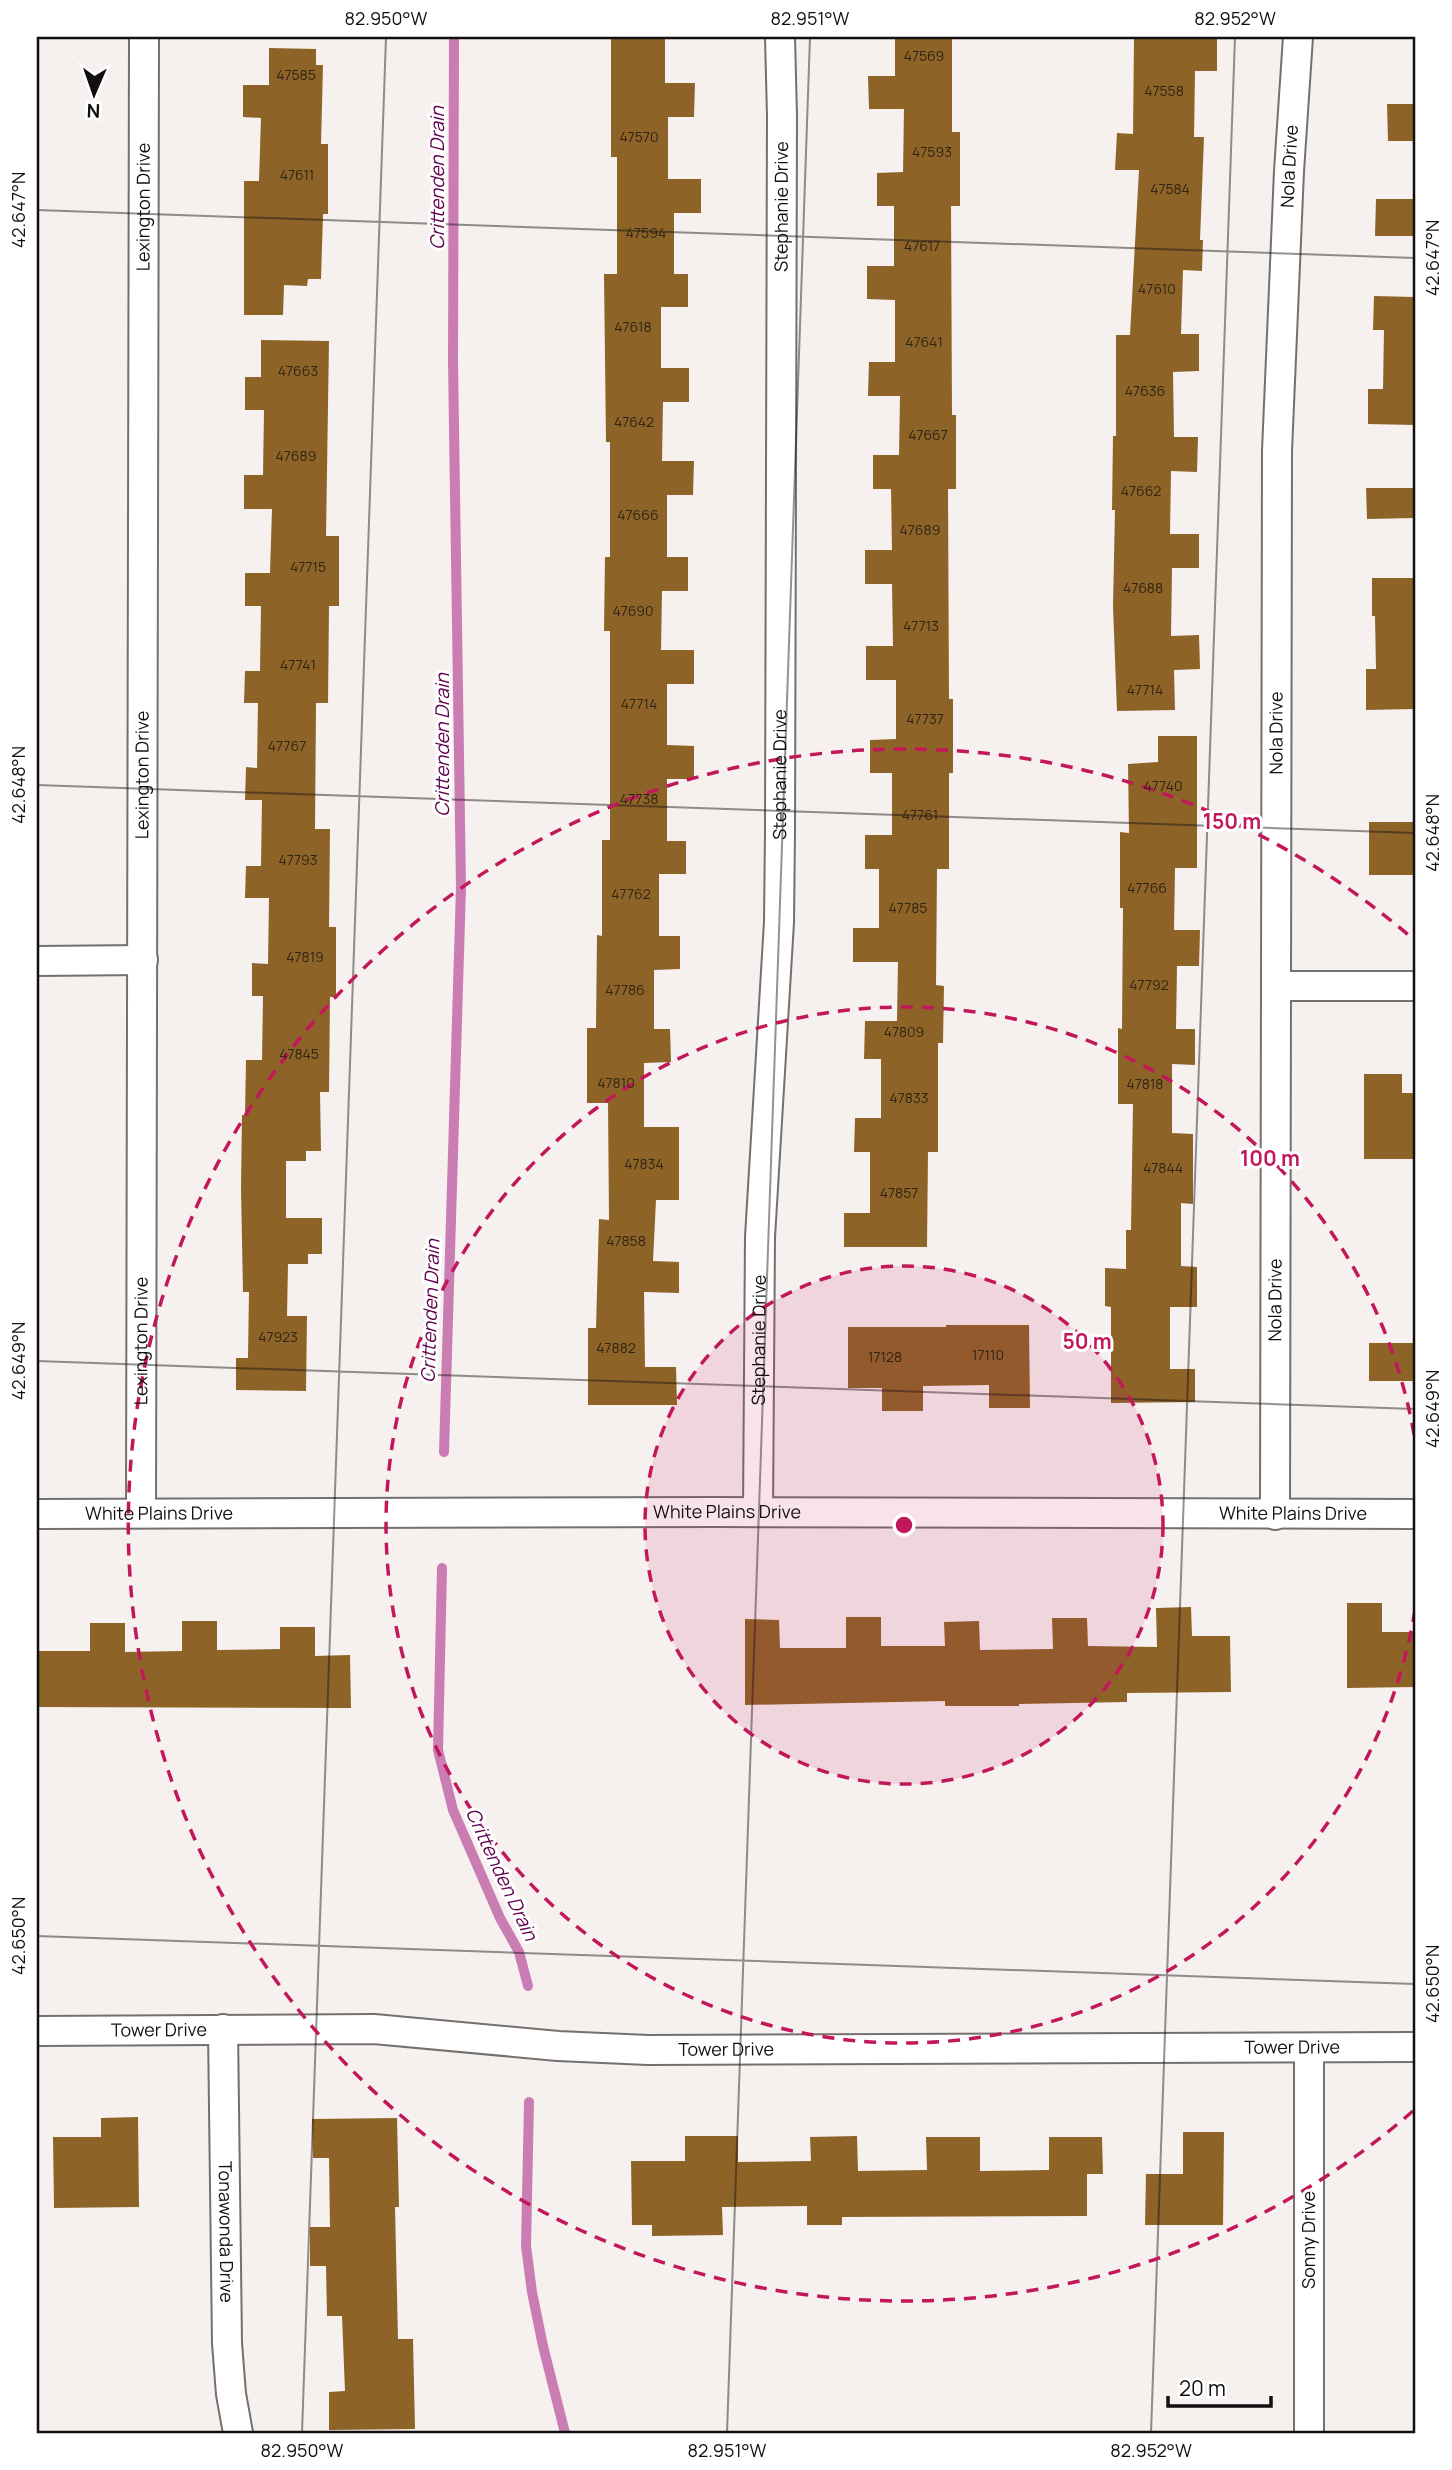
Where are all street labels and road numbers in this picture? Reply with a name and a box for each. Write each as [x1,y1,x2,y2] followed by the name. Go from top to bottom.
[1274,124,1303,208] street label: Nola Drive
[769,141,793,272] street label: Stephanie Drive
[131,143,155,271] street label: Lexington Drive
[1263,692,1288,774] street label: Nola Drive
[767,709,791,840] street label: Stephanie Drive
[129,711,154,839] street label: Lexington Drive
[1262,1259,1286,1341] street label: Nola Drive
[746,1275,771,1405] street label: Stephanie Drive
[128,1277,152,1405] street label: Lexington Drive
[653,1499,801,1523] street label: White Plains Drive
[85,1500,233,1525] street label: White Plains Drive
[1219,1500,1367,1525] street label: White Plains Drive
[111,2017,207,2042] street label: Tower Drive
[1244,2034,1340,2059] street label: Tower Drive
[678,2037,774,2061] street label: Tower Drive
[214,2161,239,2303] street label: Tonawonda Drive
[1296,2191,1320,2289] street label: Sonny Drive

